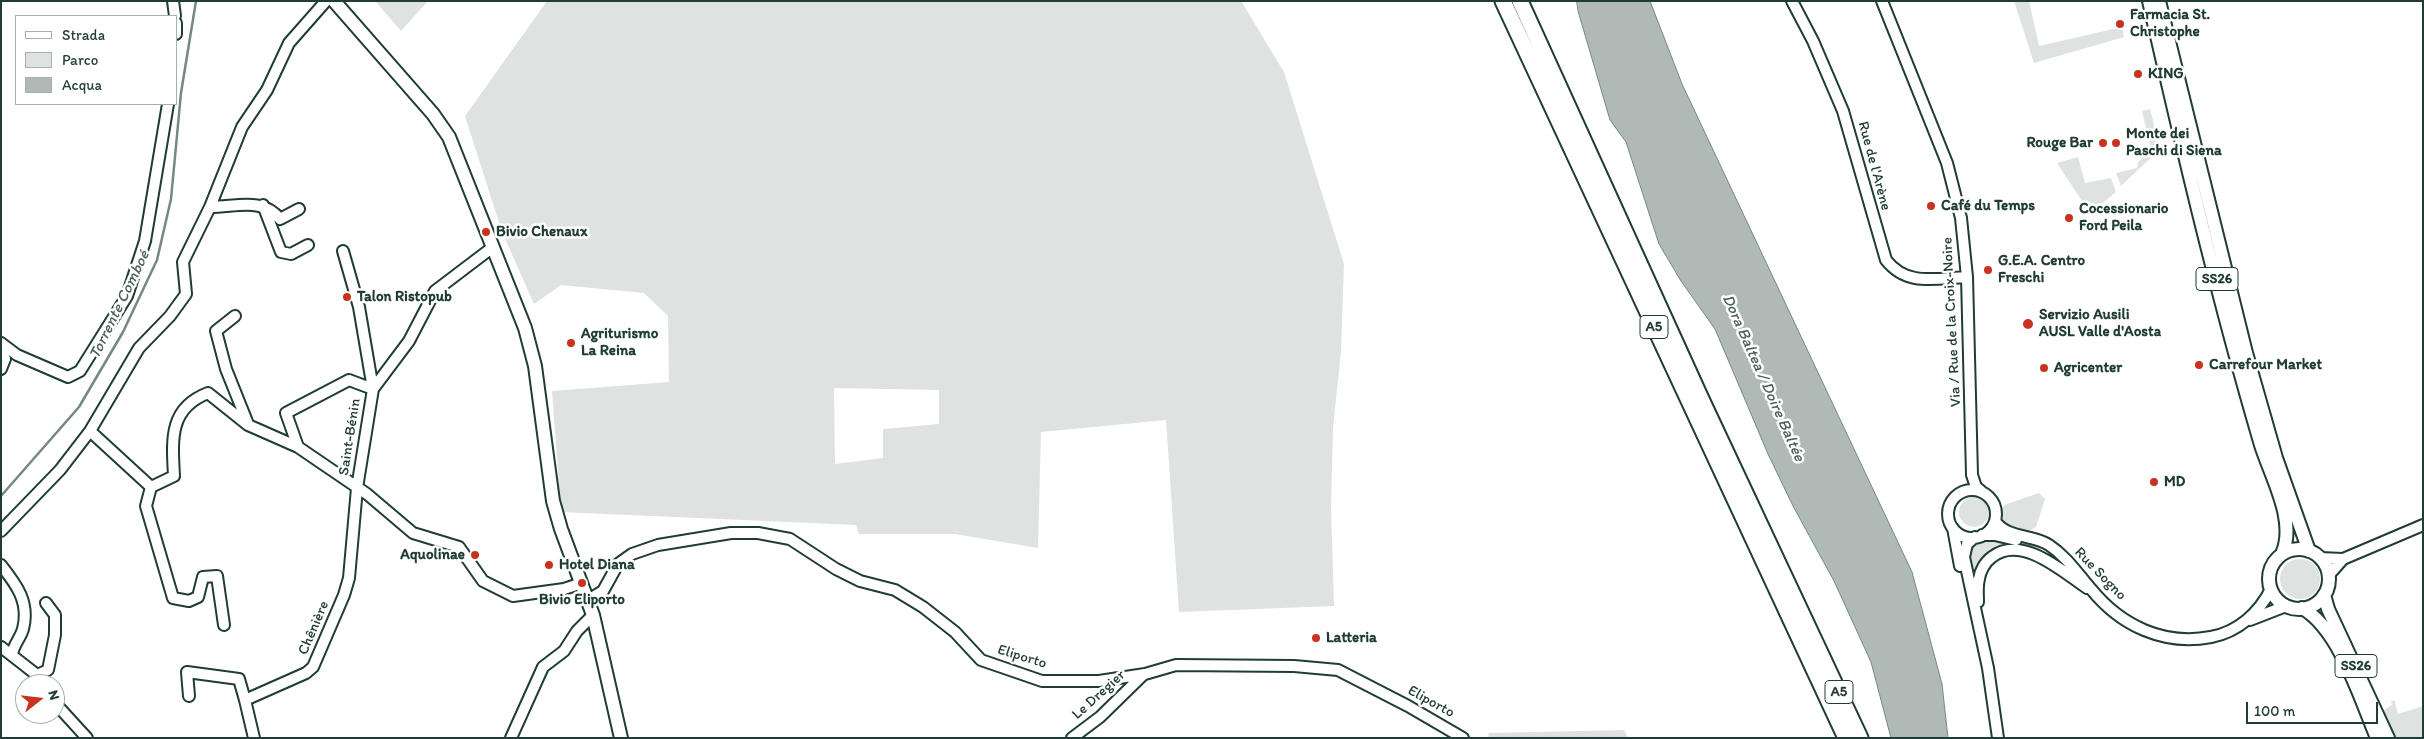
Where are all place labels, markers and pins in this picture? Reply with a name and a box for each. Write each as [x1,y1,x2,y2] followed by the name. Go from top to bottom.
[2130,6,2210,41] place label: Farmacia St. Christophe
[2114,18,2126,30] marker: Farmacia St. Christophe
[2148,65,2184,83] place label: KING
[2132,68,2144,80] marker: KING
[2126,125,2222,160] place label: Monte dei Paschi di Siena
[2026,134,2093,152] place label: Rouge Bar
[2097,137,2109,149] marker: Rouge Bar
[2110,137,2122,149] marker: Monte dei Paschi di Siena
[1941,197,2035,215] place label: Café du Temps
[1925,200,1937,212] marker: Café du Temps
[2079,200,2168,235] place label: Cocessionario Ford Peila
[2063,212,2075,224] marker: Cocessionario Ford Peila
[496,223,587,241] place label: Bivio Chenaux
[480,226,492,238] marker: Bivio Chenaux
[1998,252,2085,287] place label: G.E.A. Centro Freschi
[1982,264,1994,276] marker: G.E.A. Centro Freschi
[357,288,452,306] place label: Talon Ristopub
[341,291,353,303] marker: Talon Ristopub
[2039,306,2161,341] place label: Servizio Ausili AUSL Valle d'Aosta
[2021,317,2035,331] marker: Servizio Ausili AUSL Valle d'Aosta
[581,325,658,360] place label: Agriturismo La Reina
[565,337,577,349] marker: Agriturismo La Reina
[2209,356,2322,374] place label: Carrefour Market
[2054,359,2122,377] place label: Agricenter
[2193,359,2205,371] marker: Carrefour Market
[2038,362,2050,374] marker: Agricenter
[2164,473,2185,491] place label: MD
[2148,476,2160,488] marker: MD
[400,546,465,564] place label: Aquolinae
[469,549,481,561] marker: Aquolinae
[559,556,635,574] place label: Hotel Diana
[543,559,555,571] marker: Hotel Diana
[576,577,588,589] marker: Bivio Eliporto
[539,591,625,609] place label: Bivio Eliporto
[1326,629,1377,647] place label: Latteria
[1310,632,1322,644] marker: Latteria

